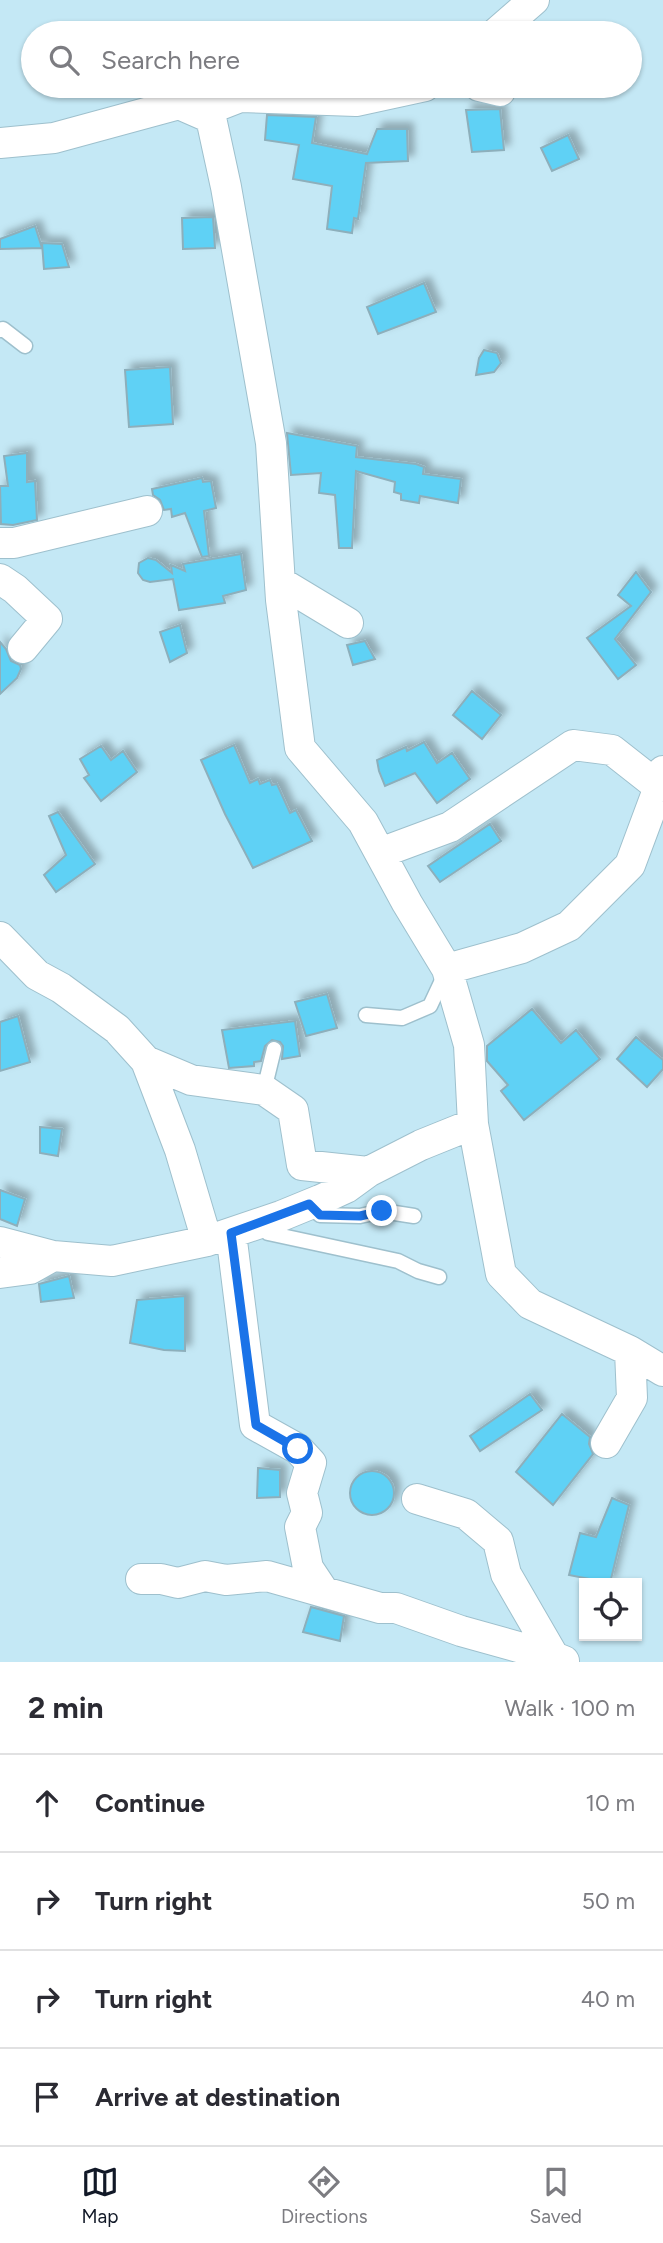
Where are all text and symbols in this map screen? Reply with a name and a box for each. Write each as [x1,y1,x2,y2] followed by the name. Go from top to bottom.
[21,21,642,98] search box
[45,41,83,79] icon: search
[101,44,240,76] text: Search here
[366,1195,397,1226] route end
[282,1433,313,1464] route start
[579,1578,642,1641] map controls
[579,1578,642,1641] button: locate
[28,1689,104,1726] text: 2 min
[504,1694,635,1722] text: Walk · 100 m
[28,1784,66,1822] icon: ahead
[95,1787,205,1819] text: Continue
[586,1789,635,1817] text: 10 m
[28,1882,66,1920] icon: right
[95,1885,212,1917] text: Turn right
[582,1887,635,1915] text: 50 m
[28,1980,66,2018] icon: right
[95,1983,212,2015] text: Turn right
[581,1985,635,2013] text: 40 m
[28,2078,66,2116] icon: arrive
[95,2081,340,2113] text: Arrive at destination
[81,2163,119,2228] tab: Map
[281,2163,368,2228] tab: Directions
[530,2163,582,2228] tab: Saved

